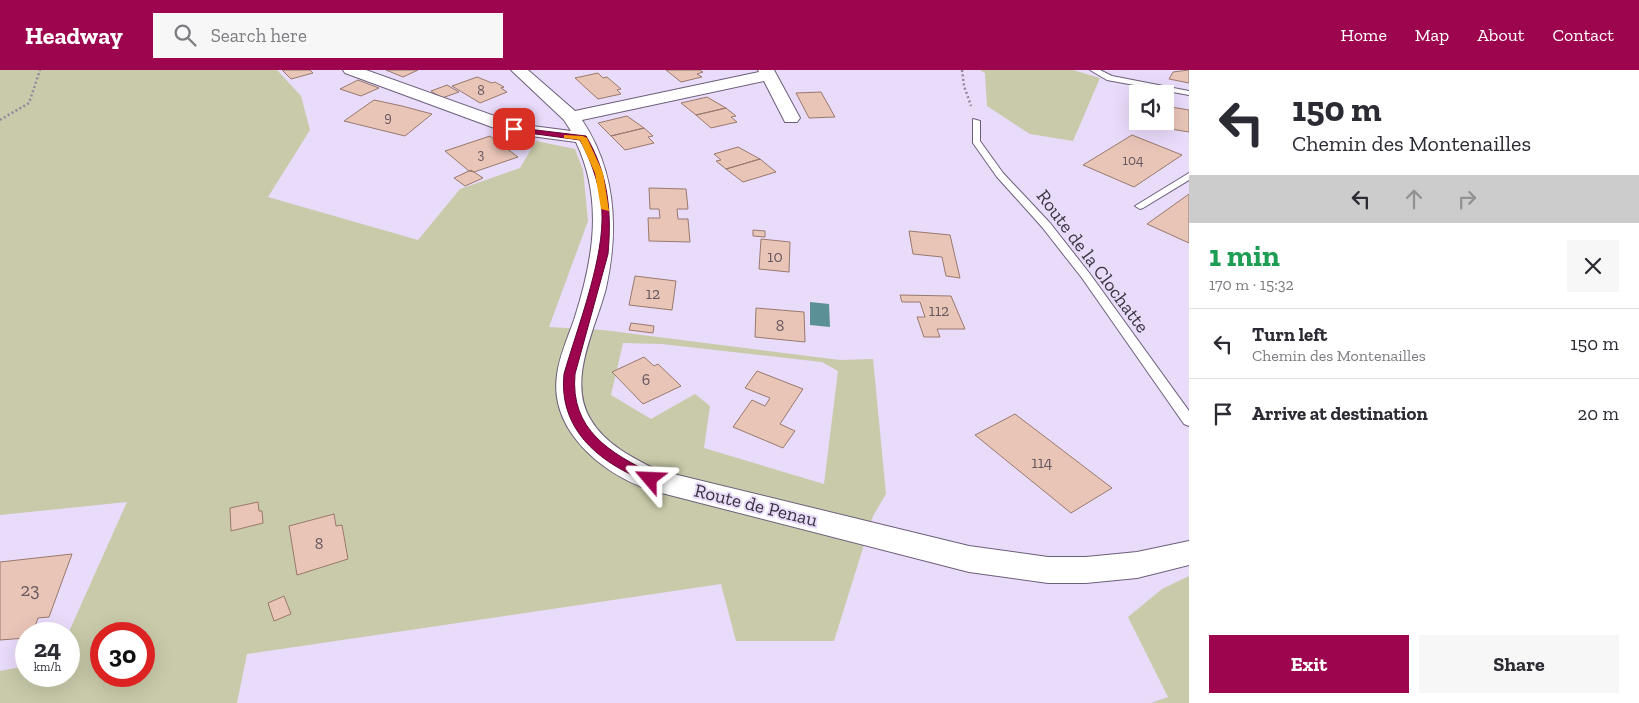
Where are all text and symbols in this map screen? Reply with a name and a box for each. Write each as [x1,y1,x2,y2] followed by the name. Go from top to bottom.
[153,13,503,58] search box
[25,21,123,50] text: Headway
[171,21,199,49] icon: search
[211,24,307,47] text: Search here
[1340,24,1387,46] text: Home
[1415,24,1449,46] text: Map
[1477,24,1524,46] text: About
[1552,24,1614,46] text: Contact
[477,82,485,99] house number: 8
[1129,85,1174,130] map controls
[1129,85,1174,130] button: sound
[1292,88,1382,130] text: 150 m
[1209,90,1274,155] icon: left
[493,108,535,150] pin
[384,109,392,126] house number: 9
[500,115,528,143] icon: arrive
[1292,130,1531,157] text: Chemin des Montenailles
[478,146,485,163] house number: 3
[1123,152,1144,169] house number: 104
[1032,185,1154,337] street label: Route de la Clochatte
[1347,185,1375,213] icon: left
[1400,185,1428,213] icon: ahead
[1453,185,1481,213] icon: right
[1209,238,1280,274] text: 1 min
[1567,240,1619,292] button: close
[767,247,783,266] house number: 10
[1209,275,1294,294] text: 170 m · 15:32
[646,284,660,303] house number: 12
[929,301,949,320] house number: 112
[776,316,784,335] house number: 8
[1252,323,1327,346] text: Turn left
[1209,330,1237,358] icon: left
[1570,332,1619,355] text: 150 m
[1252,346,1426,365] text: Chemin des Montenailles
[642,370,650,389] house number: 6
[1209,400,1237,428] icon: arrive
[1252,402,1428,425] text: Arrive at destination
[1578,402,1619,425] text: 20 m
[623,452,675,504] position arrow
[1032,453,1053,472] house number: 114
[692,479,820,531] street label: Route de Penau
[315,534,323,553] house number: 8
[20,578,40,601] house number: 23
[90,622,155,687] speed limit sign: 30
[34,633,61,663] text: 24
[1209,635,1409,693] button: Exit
[1419,635,1619,693] button: Share
[34,660,61,674] text: km/h

